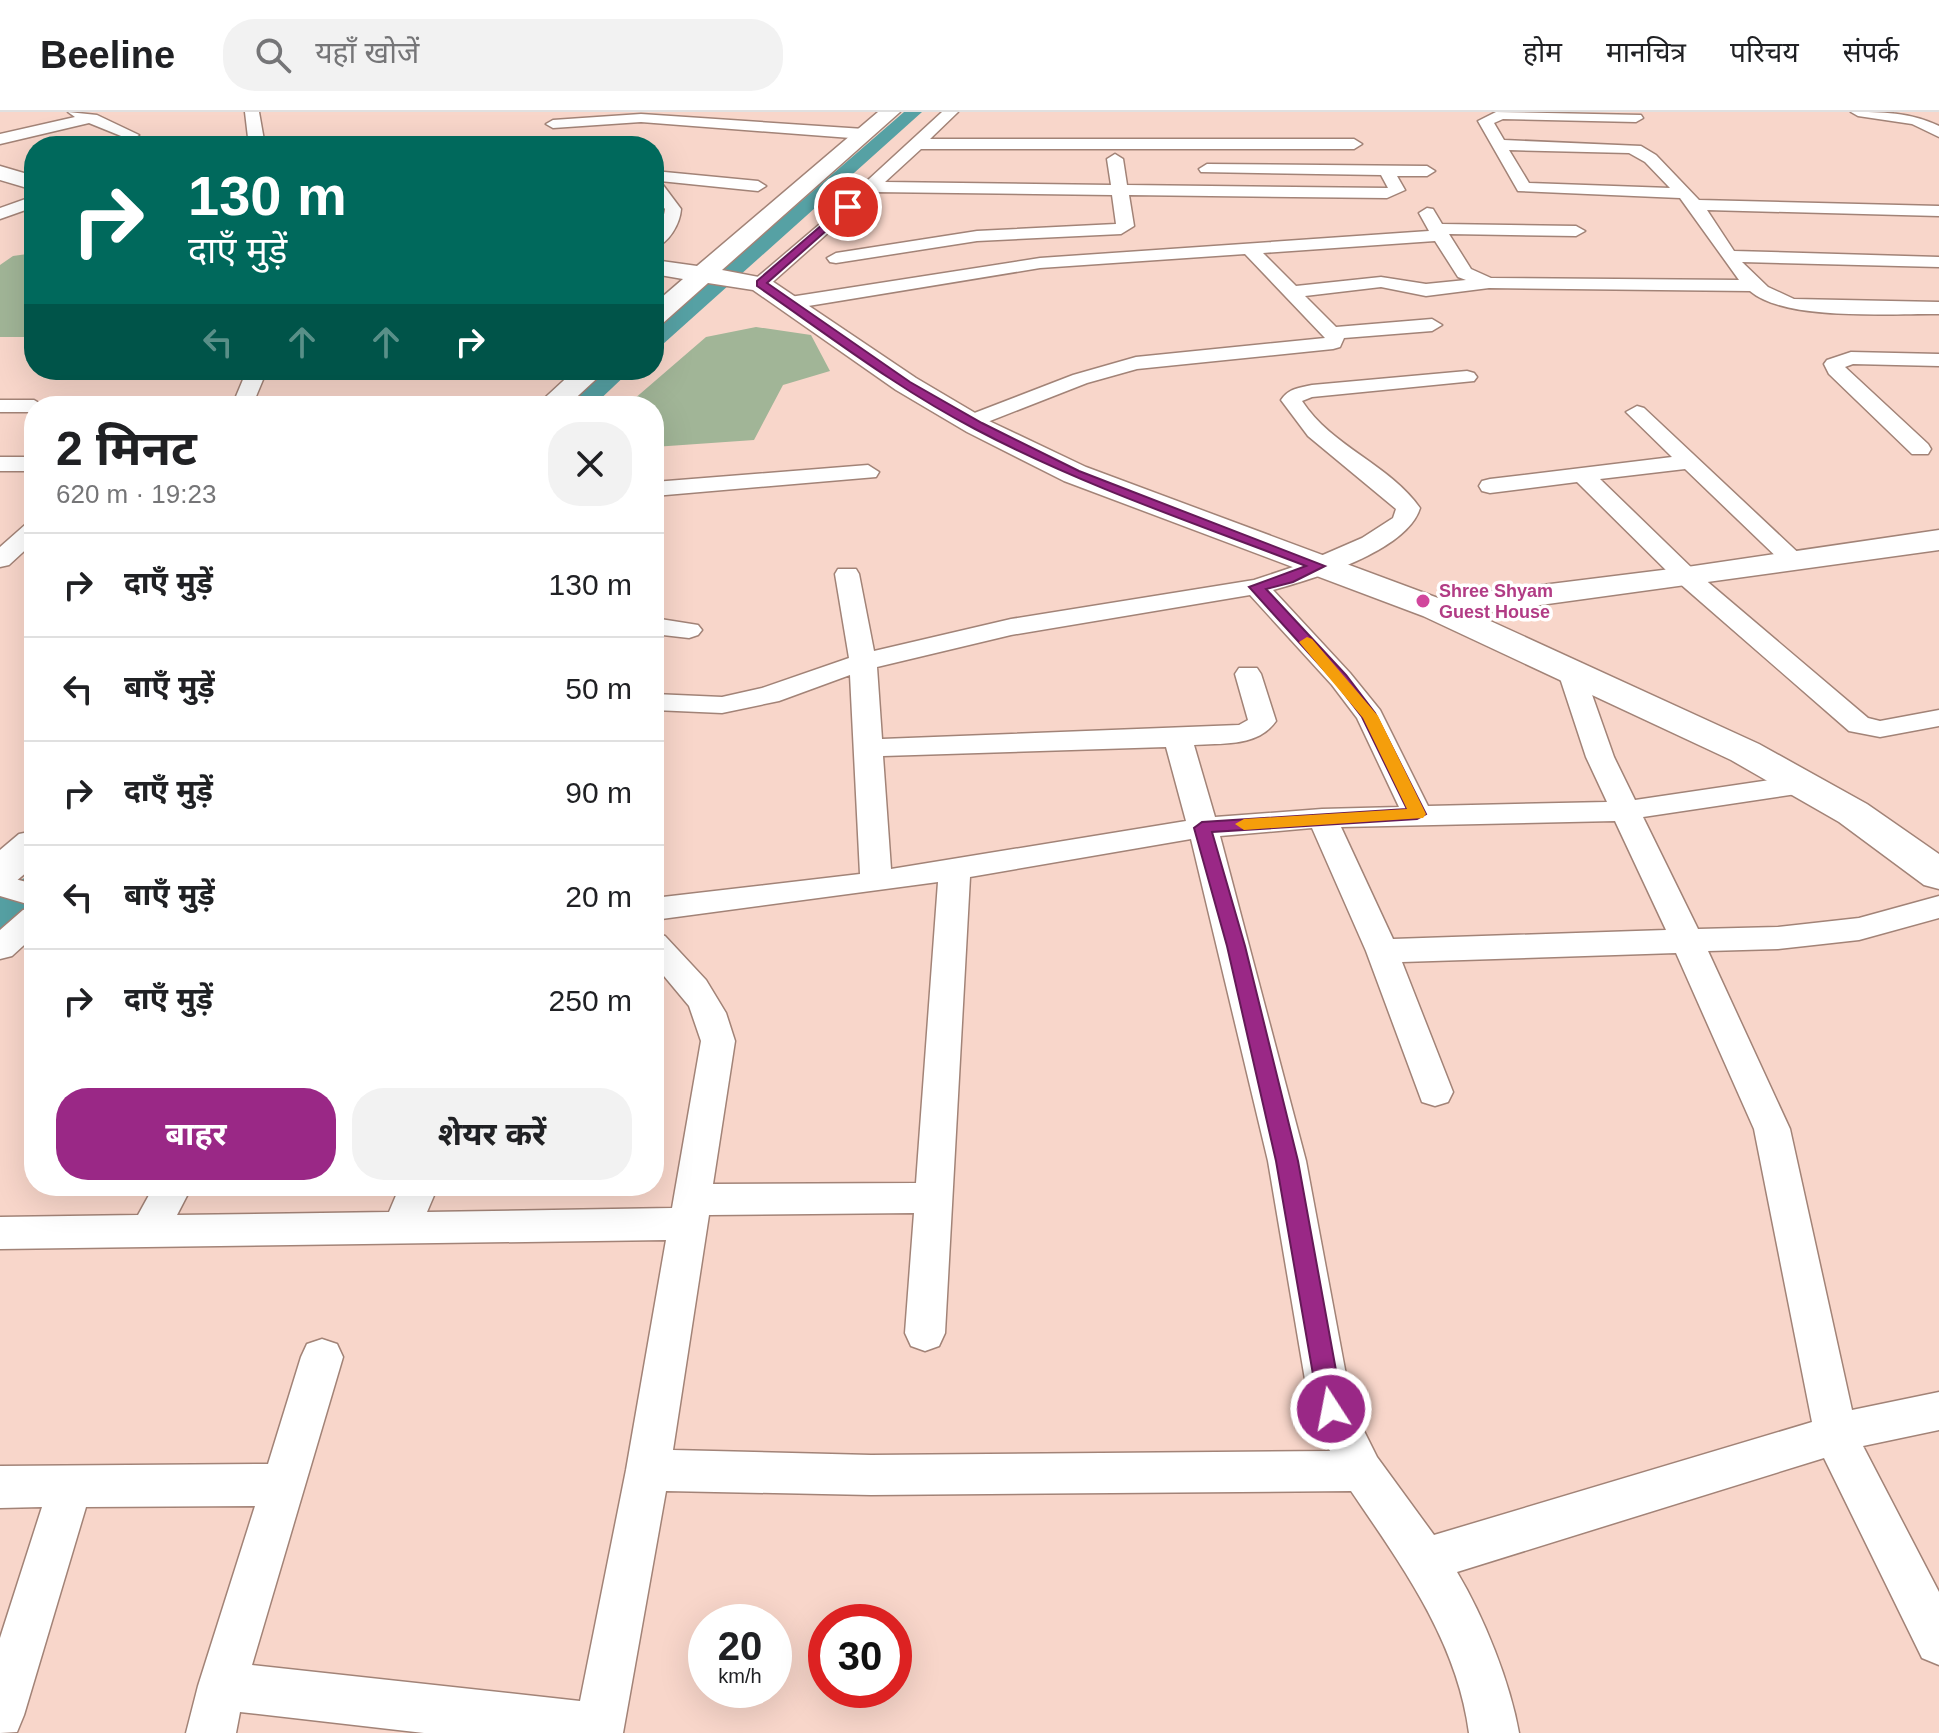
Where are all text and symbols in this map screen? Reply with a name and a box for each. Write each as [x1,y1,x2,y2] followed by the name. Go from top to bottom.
[223,19,783,91] search box
[251,33,295,77] icon: search
[40,34,175,76] text: Beeline
[315,36,419,69] text: यहाँ खोजें
[1523,37,1562,68] text: होम
[1606,37,1686,68] text: मानचित्र
[1730,37,1799,68] text: परिचय
[1843,37,1899,68] text: संपर्क
[188,164,347,227] text: 130 m
[56,168,160,272] icon: right
[814,173,882,241] pin
[826,185,870,229] icon: arrive
[188,230,287,271] text: दाएँ मुड़ें
[196,320,240,364] icon: left
[280,320,324,364] icon: ahead
[364,320,408,364] icon: ahead
[448,320,492,364] icon: right
[56,422,197,475] text: 2 मिनट
[548,422,632,506] button: close
[56,479,216,509] text: 620 m · 19:23
[56,563,100,607] icon: right
[124,566,213,599] text: दाएँ मुड़ें
[549,568,632,601] text: 130 m
[1439,581,1553,622] place label: Shree Shyam Guest House
[1414,592,1432,610] marker: Shree Shyam Guest House
[56,667,100,711] icon: left
[124,670,215,703] text: बाएँ मुड़ें
[565,672,632,705] text: 50 m
[56,771,100,815] icon: right
[124,774,213,807] text: दाएँ मुड़ें
[565,776,632,809] text: 90 m
[56,875,100,919] icon: left
[124,878,215,911] text: बाएँ मुड़ें
[565,880,632,913] text: 20 m
[56,979,100,1023] icon: right
[124,982,213,1015] text: दाएँ मुड़ें
[549,984,632,1017] text: 250 m
[56,1088,336,1180] button: बाहर
[352,1088,632,1180] button: शेयर करें
[1289,1367,1373,1451] position arrow
[808,1604,912,1708] speed limit sign: 30
[718,1624,762,1668] text: 20
[718,1665,762,1687] text: km/h

